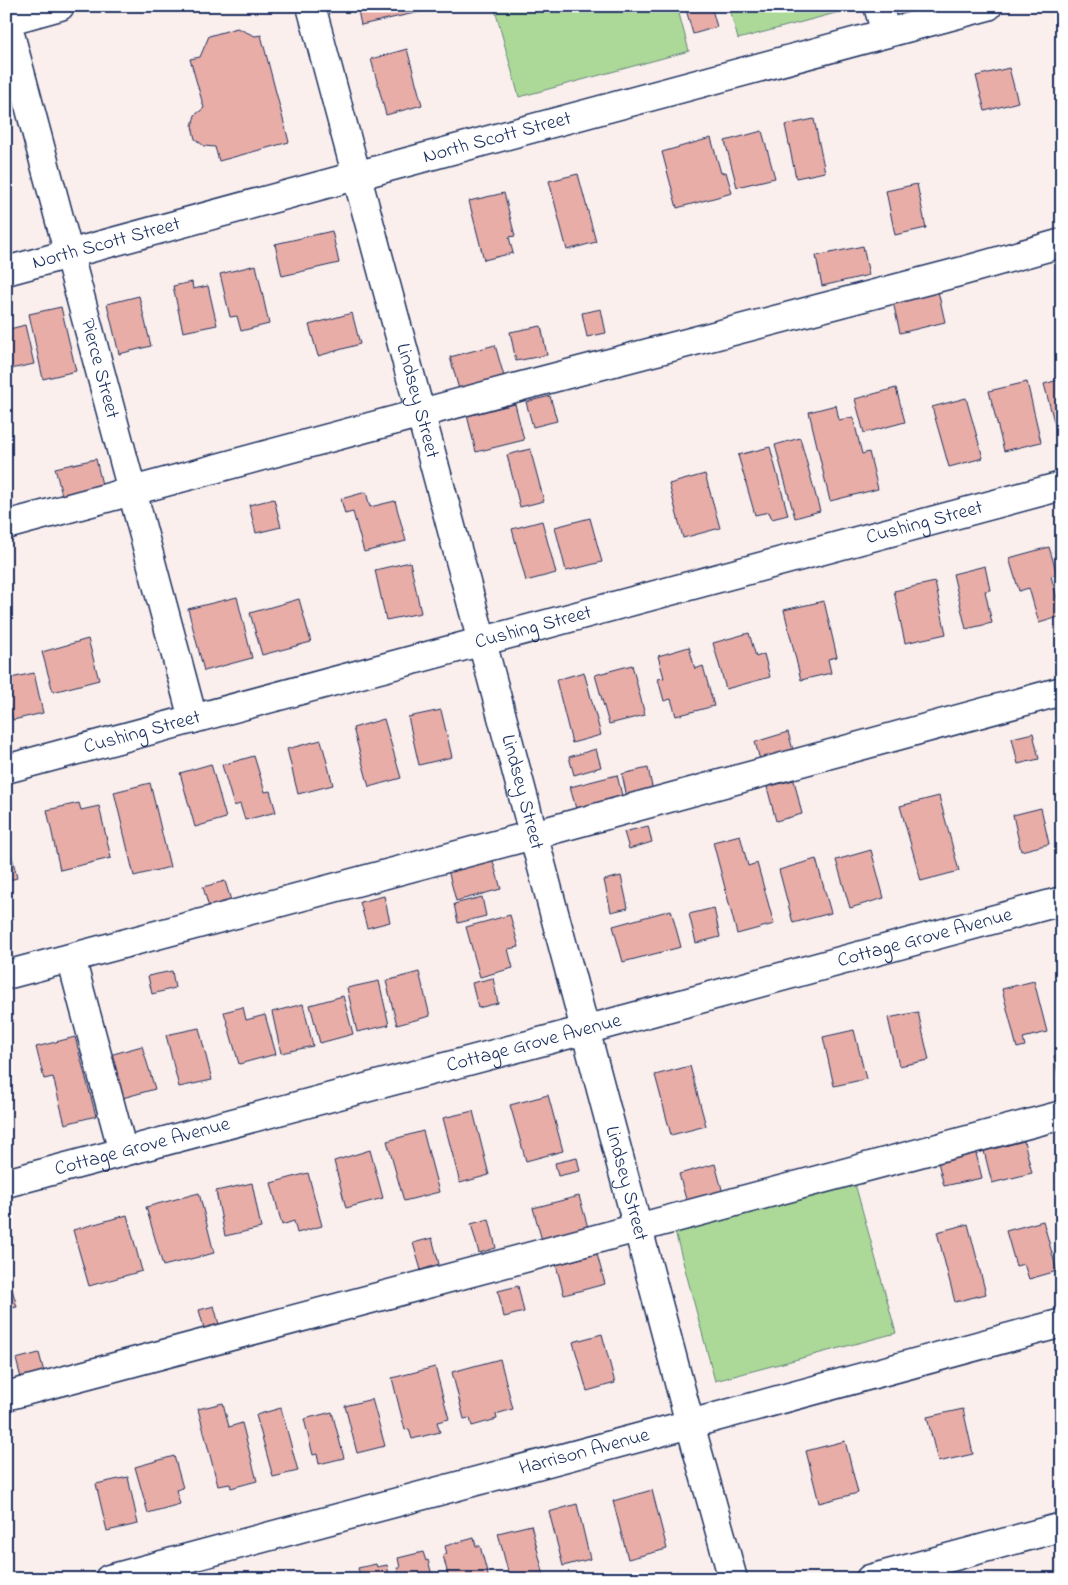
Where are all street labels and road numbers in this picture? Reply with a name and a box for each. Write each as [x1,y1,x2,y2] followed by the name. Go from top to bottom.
[420,104,575,172] street label: North Scott Street
[29,210,184,278] street label: North Scott Street
[72,315,127,422] street label: Pierce Street
[388,340,447,462] street label: Lindsey Street
[863,493,987,552] street label: Cushing Street
[472,598,595,657] street label: Cushing Street
[80,703,204,762] street label: Cushing Street
[493,731,551,853] street label: Lindsey Street
[834,901,1016,976] street label: Cottage Grove Avenue
[443,1006,625,1081] street label: Cottage Grove Avenue
[52,1110,233,1184] street label: Cottage Grove Avenue
[597,1123,655,1245] street label: Lindsey Street
[516,1421,653,1483] street label: Harrison Avenue

